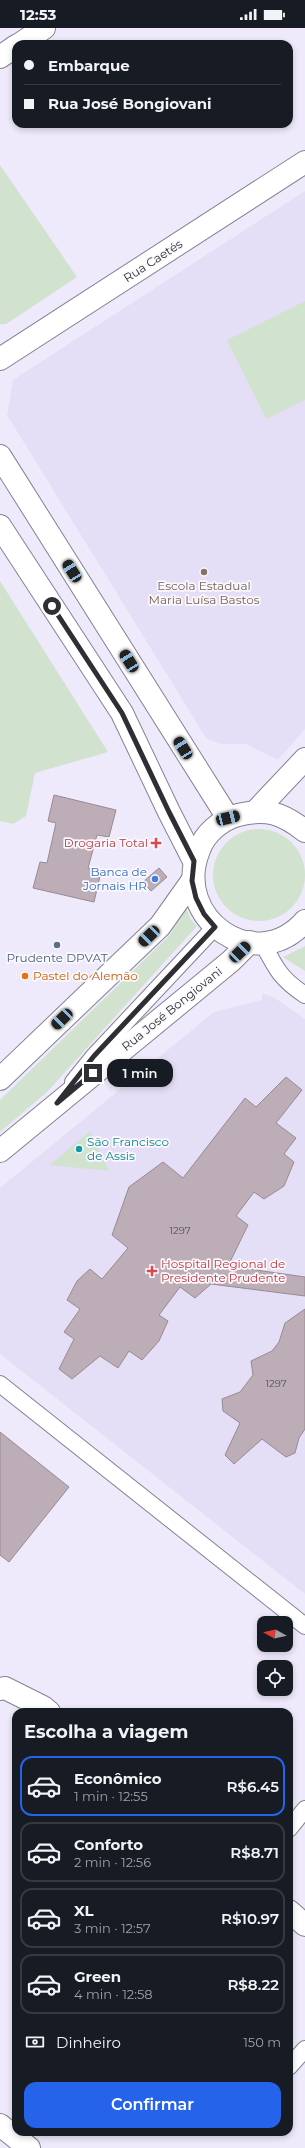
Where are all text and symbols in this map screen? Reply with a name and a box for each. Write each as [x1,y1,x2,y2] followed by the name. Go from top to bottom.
[20,5,56,24] text: 12:53
[48,56,130,75] text: Embarque
[48,94,212,113] text: Rua José Bongiovani
[120,236,185,285] street label: Rua Caetés
[61,558,83,584] car
[199,567,209,577] marker: Escola Estadual Maria Luísa Bastos
[148,578,260,607] place label: Escola Estadual Maria Luísa Bastos
[43,597,61,615] route start
[118,648,140,674] car
[172,735,194,761] car
[215,809,241,827] car
[64,835,148,850] place label: Drogaria Total
[151,838,161,848] marker: Drogaria Total
[82,864,147,893] place label: Banca de Jornais HR
[150,874,160,884] marker: Banca de Jornais HR
[136,923,162,949] car
[227,939,253,965] car
[52,940,62,950] marker: Prudente DPVAT
[6,950,108,965] place label: Prudente DPVAT
[118,963,225,1054] street label: Rua José Bongiovani
[33,968,138,983] place label: Pastel do Alemão
[20,971,30,981] marker: Pastel do Alemão
[49,1006,75,1032] car
[107,1059,173,1087] callout: 1 min
[84,1064,102,1082] route end
[123,1065,157,1081] text: 1 min
[87,1134,169,1163] place label: São Francisco de Assis
[74,1144,84,1154] marker: São Francisco de Assis
[169,1224,191,1237] house number: 1297
[161,1256,285,1285] place label: Hospital Regional de Presidente Prudente
[146,1265,158,1277] marker: Hospital Regional de Presidente Prudente
[265,1377,287,1390] house number: 1297
[257,1616,293,1652] north arrow
[257,1616,293,1696] map controls
[257,1660,293,1696] button: locate
[24,1721,188,1743] text: Escolha a viagem
[26,1768,62,1804] icon: car
[74,1769,162,1788] text: Econômico
[227,1777,279,1796] text: R$6.45
[74,1788,148,1804] text: 1 min · 12:55
[26,1834,62,1870] icon: car
[74,1835,143,1854] text: Conforto
[230,1843,279,1862] text: R$8.71
[74,1854,151,1870] text: 2 min · 12:56
[26,1900,62,1936] icon: car
[74,1901,93,1920] text: XL
[221,1909,279,1928] text: R$10.97
[74,1920,151,1936] text: 3 min · 12:57
[26,1966,62,2002] icon: car
[74,1967,121,1986] text: Green
[227,1975,279,1994] text: R$8.22
[74,1986,153,2002] text: 4 min · 12:58
[24,2031,46,2053] icon: cash
[56,2033,121,2052] text: Dinheiro
[243,2034,281,2050] text: 150 m
[24,2082,281,2128] button: Confirmar

